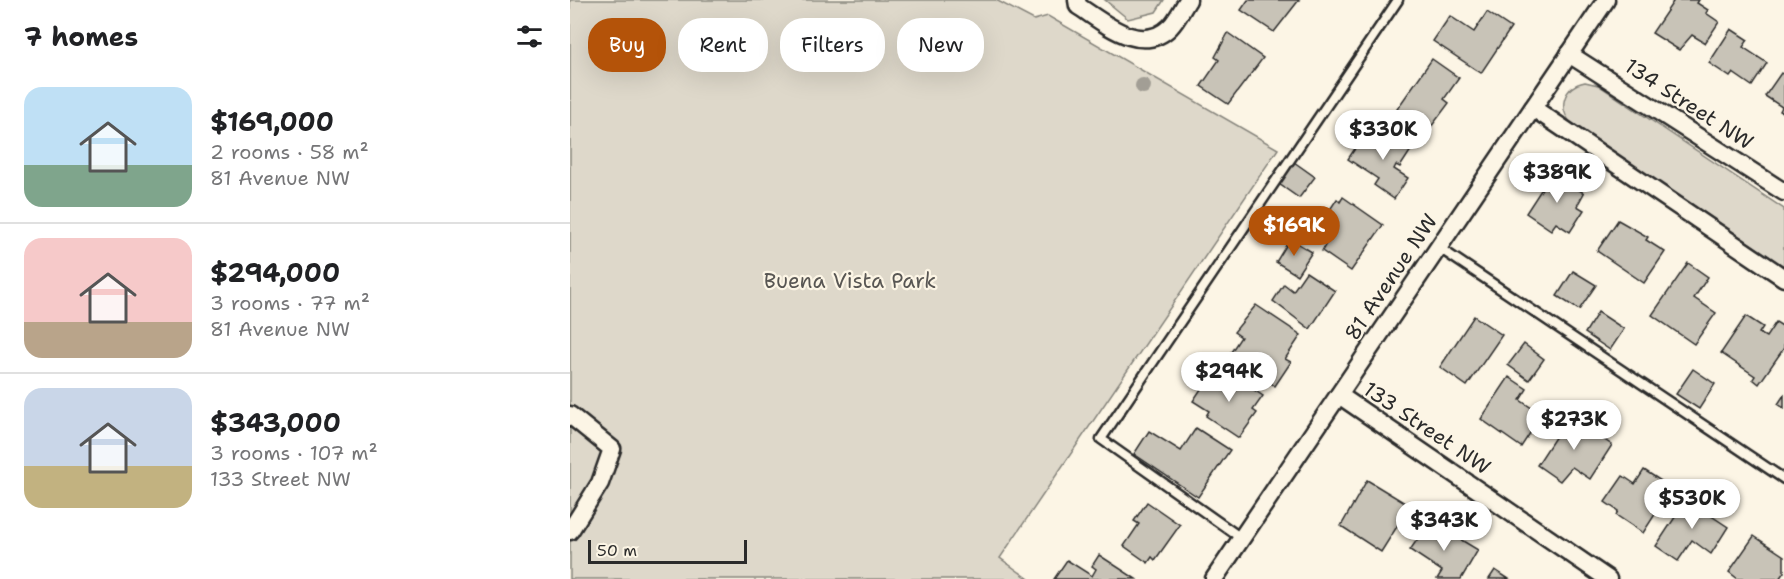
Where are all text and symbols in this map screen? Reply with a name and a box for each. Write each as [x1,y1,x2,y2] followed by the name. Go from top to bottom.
[588,18,666,72] chip: Buy
[678,18,768,72] chip: Rent
[780,18,885,72] chip: Filters
[897,18,984,72] chip: New
[24,19,138,54] text: 7 homes
[513,20,546,53] icon: filters
[1619,52,1759,156] street label: 134 Street NW
[210,104,334,139] text: $169,000
[1341,110,1425,161] pin: $330K
[72,111,144,183] icon: home
[1349,116,1417,142] text: $330K
[210,139,369,165] text: 2 rooms · 58 m²
[1515,153,1599,204] pin: $389K
[1523,159,1591,185] text: $389K
[210,165,350,191] text: 81 Avenue NW
[1252,206,1336,257] pin: $169K
[1338,208,1444,346] street label: 81 Avenue NW
[1263,212,1325,238] text: $169K
[210,255,340,290] text: $294,000
[72,262,144,334] icon: home
[764,267,936,295] park label: Buena Vista Park
[210,290,370,316] text: 3 rooms · 77 m²
[210,316,350,342] text: 81 Avenue NW
[1187,352,1271,403] pin: $294K
[1195,358,1263,384] text: $294K
[1358,375,1496,481] street label: 133 Street NW
[1532,400,1616,451] pin: $273K
[210,405,341,440] text: $343,000
[1540,406,1608,432] text: $273K
[72,412,144,484] icon: home
[210,440,378,466] text: 3 rooms · 107 m²
[210,466,351,492] text: 133 Street NW
[1650,479,1734,530] pin: $530K
[1658,485,1726,511] text: $530K
[1402,501,1486,552] pin: $343K
[1410,507,1478,533] text: $343K
[588,537,747,564] scale bar
[597,540,637,561] text: 50 m

